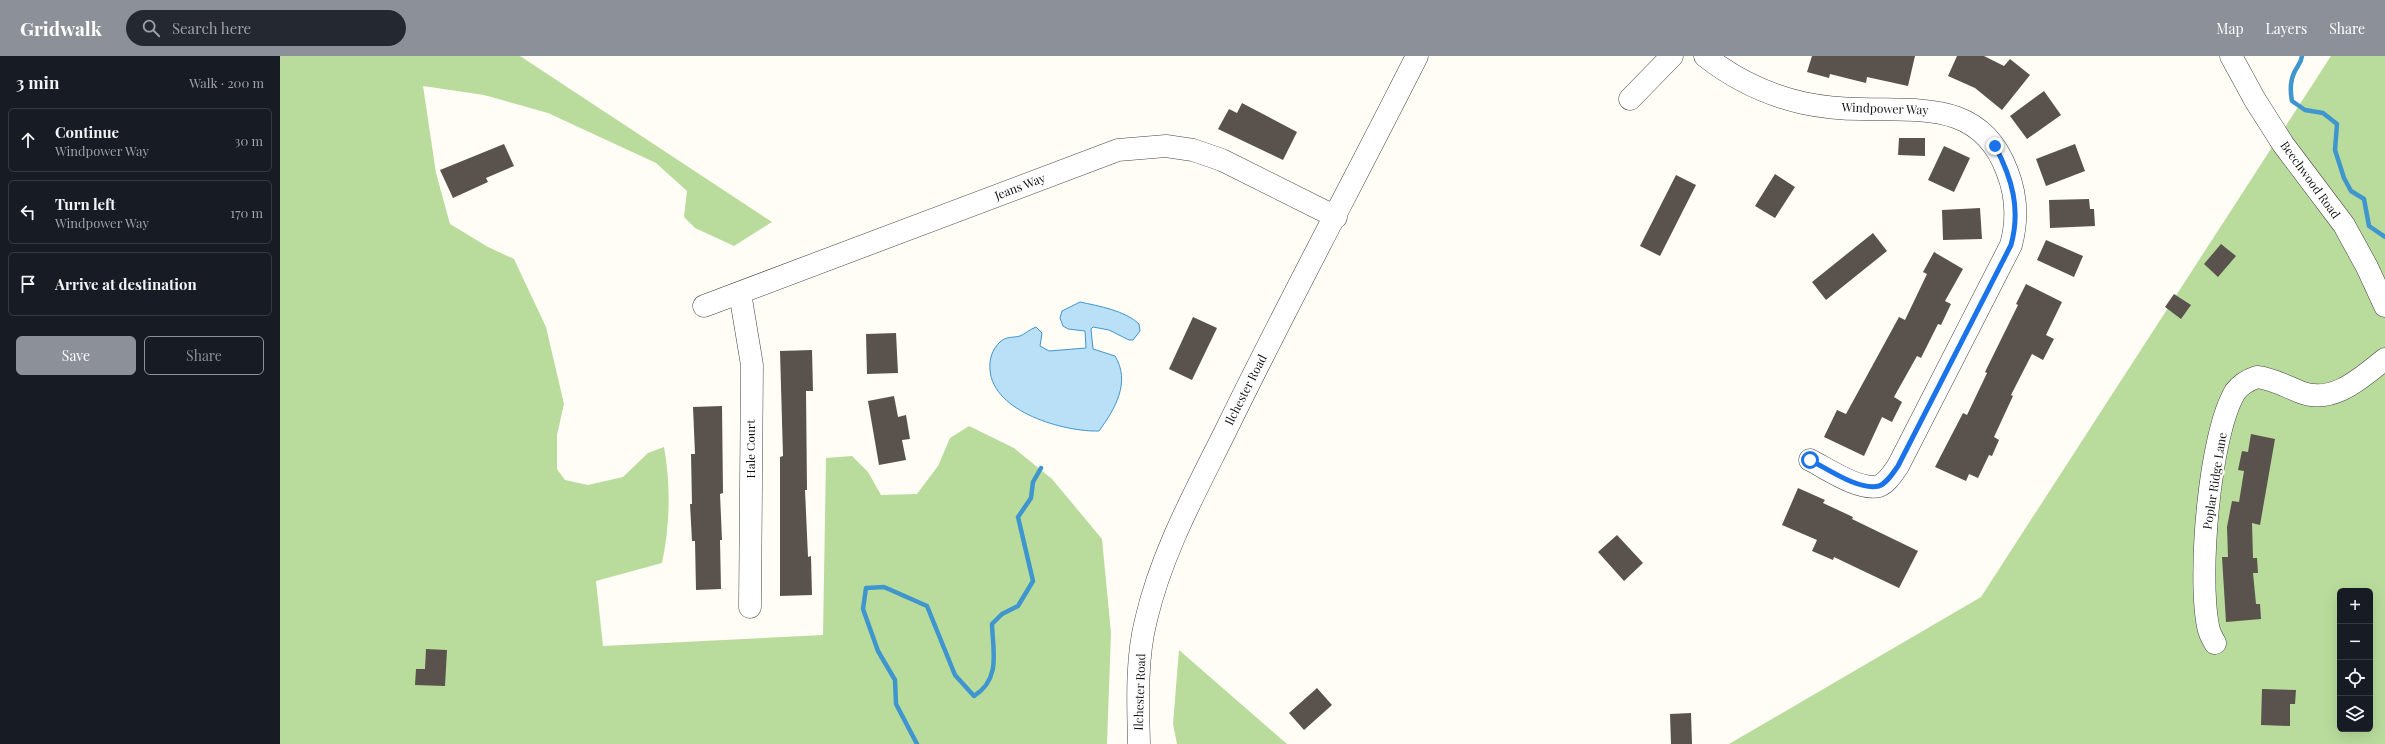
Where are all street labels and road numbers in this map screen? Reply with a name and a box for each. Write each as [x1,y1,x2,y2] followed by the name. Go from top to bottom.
[1840,98,1929,118] street label: Windpower Way
[2277,138,2344,221] street label: Beechwood Road
[991,169,1047,203] street label: Jeans Way
[1220,351,1270,428] street label: Ilchester Road
[742,419,758,478] street label: Hale Court
[2198,431,2230,530] street label: Poplar Ridge Lane
[1130,653,1148,731] street label: Ilchester Road

